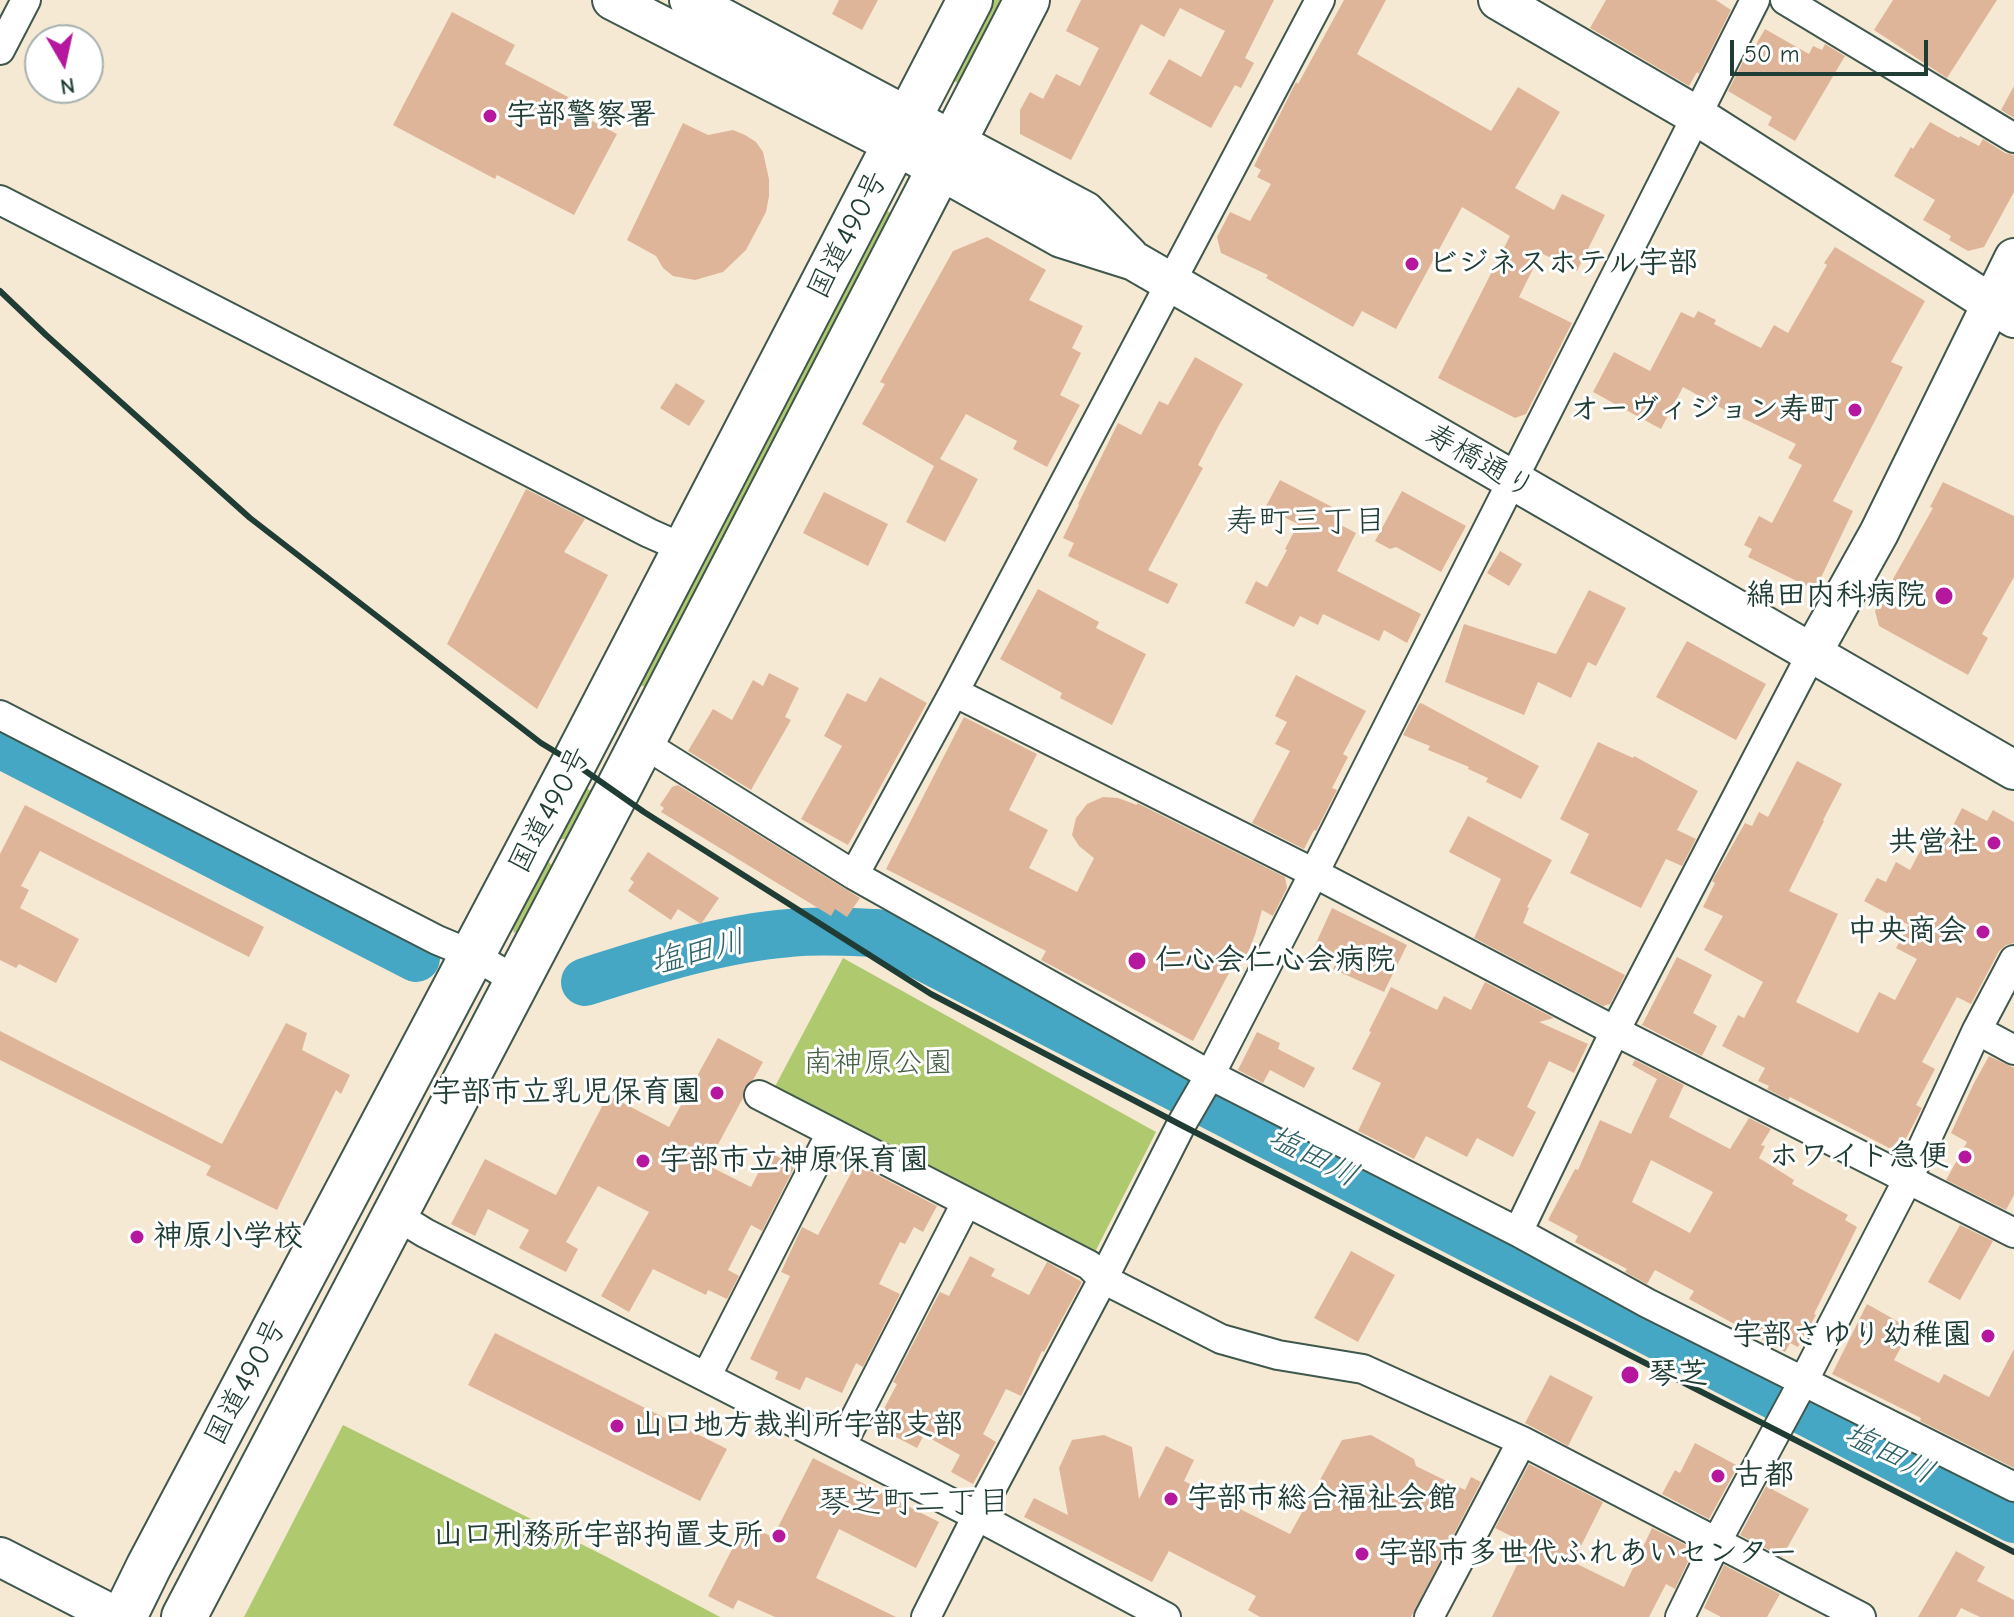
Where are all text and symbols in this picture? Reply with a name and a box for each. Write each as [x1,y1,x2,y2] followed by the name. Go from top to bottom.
[24,24,104,104] north arrow
[1734,24,1932,74] scale bar
[1744,40,1800,68] text: 50 m
[58,72,77,100] text: N
[506,98,656,134] place label: 宇部警察署
[481,107,499,125] marker: 宇部警察署
[800,165,896,305] street label: 国道490号
[1428,246,1698,282] place label: ビジネスホテル宇部
[1403,255,1421,273] marker: ビジネスホテル宇部
[1569,392,1839,428] place label: オーヴィジョン寿町
[1846,401,1864,419] marker: オーヴィジョン寿町
[1419,416,1541,508] street label: 寿橋通り
[1226,503,1386,541] district label: 寿町三丁目
[1746,578,1926,614] place label: 綿田内科病院
[1933,585,1955,607] marker: 綿田内科病院
[502,740,598,880] street label: 国道490号
[1888,825,1978,861] place label: 共営社
[1985,834,2003,852] marker: 共営社
[1847,914,1967,950] place label: 中央商会
[647,923,749,983] water label: 塩田川
[1974,923,1992,941] marker: 中央商会
[1155,943,1395,979] place label: 仁心会仁心会病院
[1126,950,1148,972] marker: 仁心会仁心会病院
[803,1046,953,1082] park label: 南神原公園
[431,1075,701,1111] place label: 宇部市立乳児保育園
[708,1084,726,1102] marker: 宇部市立乳児保育園
[1262,1118,1364,1196] water label: 塩田川
[1769,1139,1949,1175] place label: ホワイト急便
[659,1143,929,1179] place label: 宇部市立神原保育園
[1956,1148,1974,1166] marker: ホワイト急便
[634,1152,652,1170] marker: 宇部市立神原保育園
[153,1219,303,1255] place label: 神原小学校
[128,1228,146,1246] marker: 神原小学校
[198,1312,294,1452] street label: 国道490号
[1732,1318,1972,1354] place label: 宇部さゆり幼稚園
[1979,1327,1997,1345] marker: 宇部さゆり幼稚園
[1648,1357,1708,1393] place label: 琴芝
[1619,1364,1641,1386] marker: 琴芝
[633,1408,963,1444] place label: 山口地方裁判所宇部支部
[1838,1415,1940,1493] water label: 塩田川
[608,1417,626,1435] marker: 山口地方裁判所宇部支部
[1734,1458,1794,1494] place label: 古都
[1709,1467,1727,1485] marker: 古都
[1187,1481,1457,1517] place label: 宇部市総合福祉会館
[818,1484,1010,1522] district label: 琴芝町二丁目
[1162,1490,1180,1508] marker: 宇部市総合福祉会館
[433,1518,763,1554] place label: 山口刑務所宇部拘置支所
[770,1527,788,1545] marker: 山口刑務所宇部拘置支所
[1378,1536,1798,1572] place label: 宇部市多世代ふれあいセンター
[1353,1545,1371,1563] marker: 宇部市多世代ふれあいセンター

